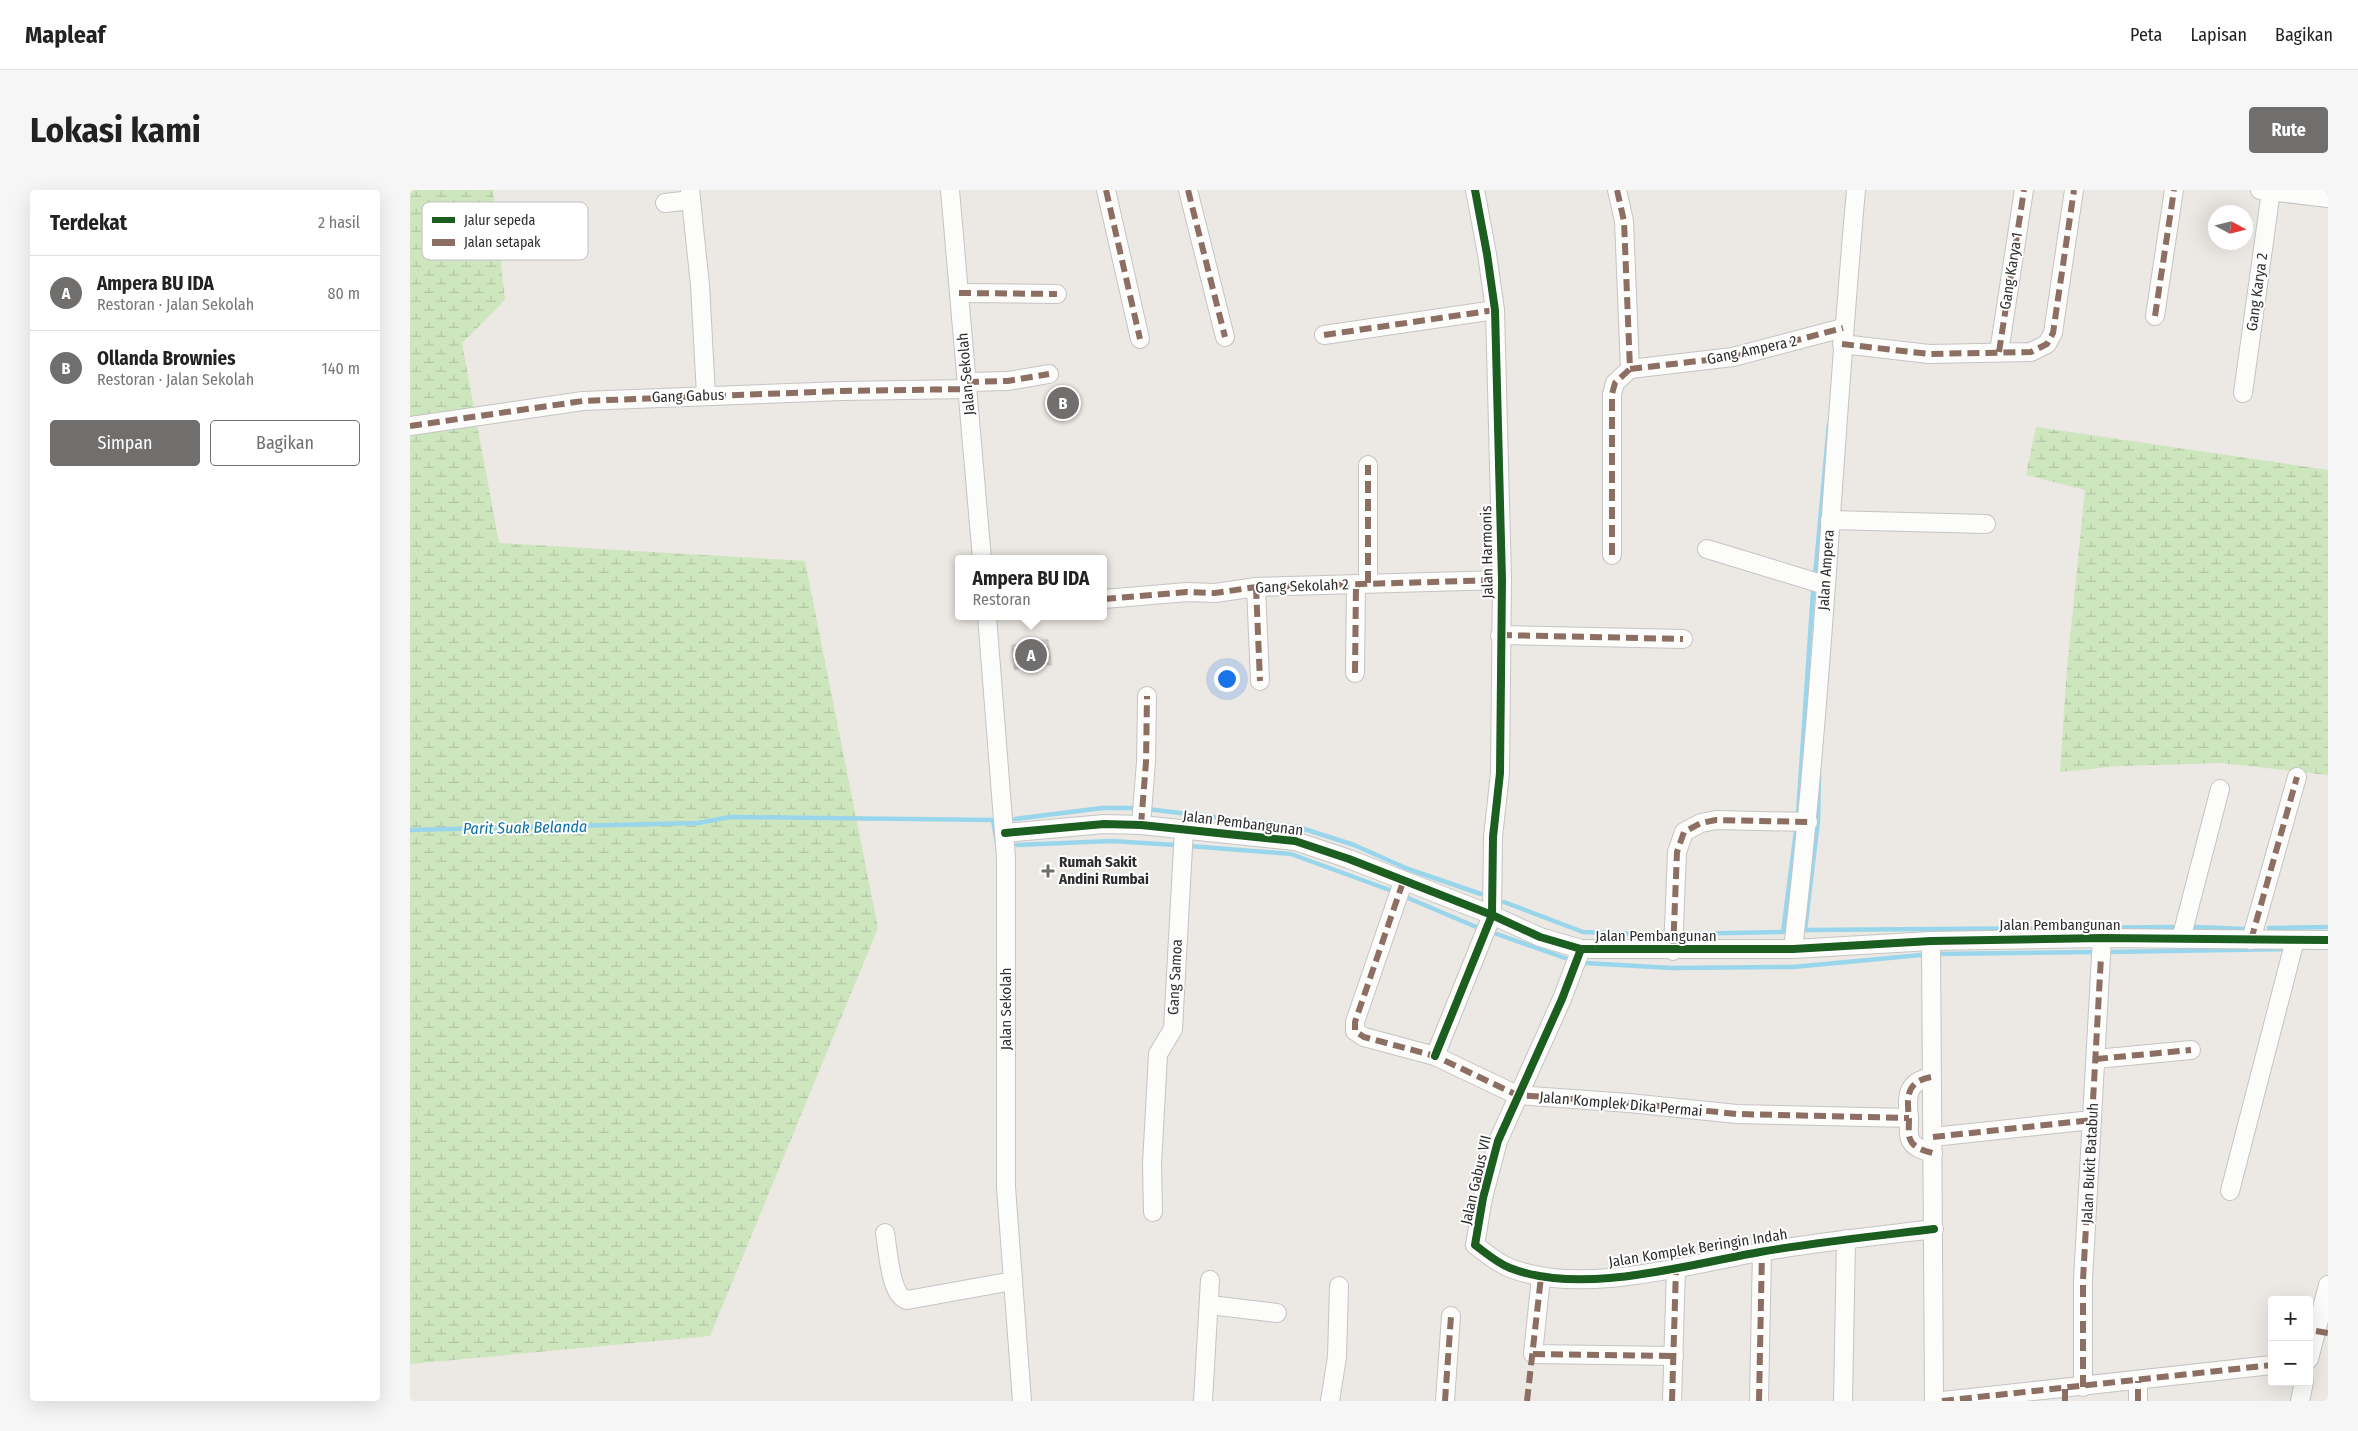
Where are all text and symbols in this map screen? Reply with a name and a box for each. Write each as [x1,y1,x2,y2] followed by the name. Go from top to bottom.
[25,21,105,49] text: Mapleaf
[2130,24,2162,46] text: Peta
[2190,24,2247,46] text: Lapisan
[2275,24,2333,46] text: Bagikan
[2249,107,2328,153] button: Rute
[30,109,201,151] text: Lokasi kami
[422,202,588,260] legend
[2208,205,2253,250] north arrow
[50,210,127,236] text: Terdekat
[464,212,535,229] text: Jalur sepeda
[318,213,360,232] text: 2 hasil
[1996,231,2026,311] street label: Gang Karya 1
[464,234,541,251] text: Jalan setapak
[2243,251,2271,332] street label: Gang Karya 2
[97,272,214,295] text: Ampera BU IDA
[62,284,70,303] text: A
[328,284,360,303] text: 80 m
[97,295,254,314] text: Restoran · Jalan Sekolah
[953,332,979,416] street label: Jalan Sekolah
[1705,332,1799,368] street label: Gang Ampera 2
[97,347,235,370] text: Ollanda Brownies
[62,359,70,378] text: B
[322,359,360,378] text: 140 m
[97,370,254,389] text: Restoran · Jalan Sekolah
[1047,384,1079,422] pin: B
[651,386,725,406] street label: Gang Gabus
[50,420,200,466] button: Simpan
[210,420,360,466] button: Bagikan
[1477,505,1497,599] street label: Jalan Harmonis
[1814,529,1838,611] street label: Jalan Ampera
[955,555,1107,620] popup
[973,567,1089,590] text: Ampera BU IDA
[1255,575,1349,597] street label: Gang Sekolah 2
[973,590,1031,609] text: Restoran
[1015,636,1047,674] pin: A
[1214,666,1240,692] your location
[1182,807,1304,839] street label: Jalan Pembangunan
[463,817,587,838] water label: Parit Suak Belanda
[1058,853,1149,888] place label: Rumah Sakit Andini Rumbai
[1041,864,1055,878] marker: Rumah Sakit Andini Rumbai
[1999,916,2121,934] street label: Jalan Pembangunan
[1595,927,1717,945] street label: Jalan Pembangunan
[1164,939,1186,1015] street label: Gang Samoa
[997,968,1015,1050] street label: Jalan Sekolah
[1539,1088,1703,1120] street label: Jalan Komplek Dika Permai
[2078,1102,2102,1224] street label: Jalan Bukit Batabuh
[1457,1134,1495,1226] street label: Jalan Gabus VII
[1607,1225,1789,1271] street label: Jalan Komplek Beringin Indah
[2268,1296,2313,1386] map controls
[2268,1296,2313,1341] button: +
[2268,1341,2313,1386] button: −

